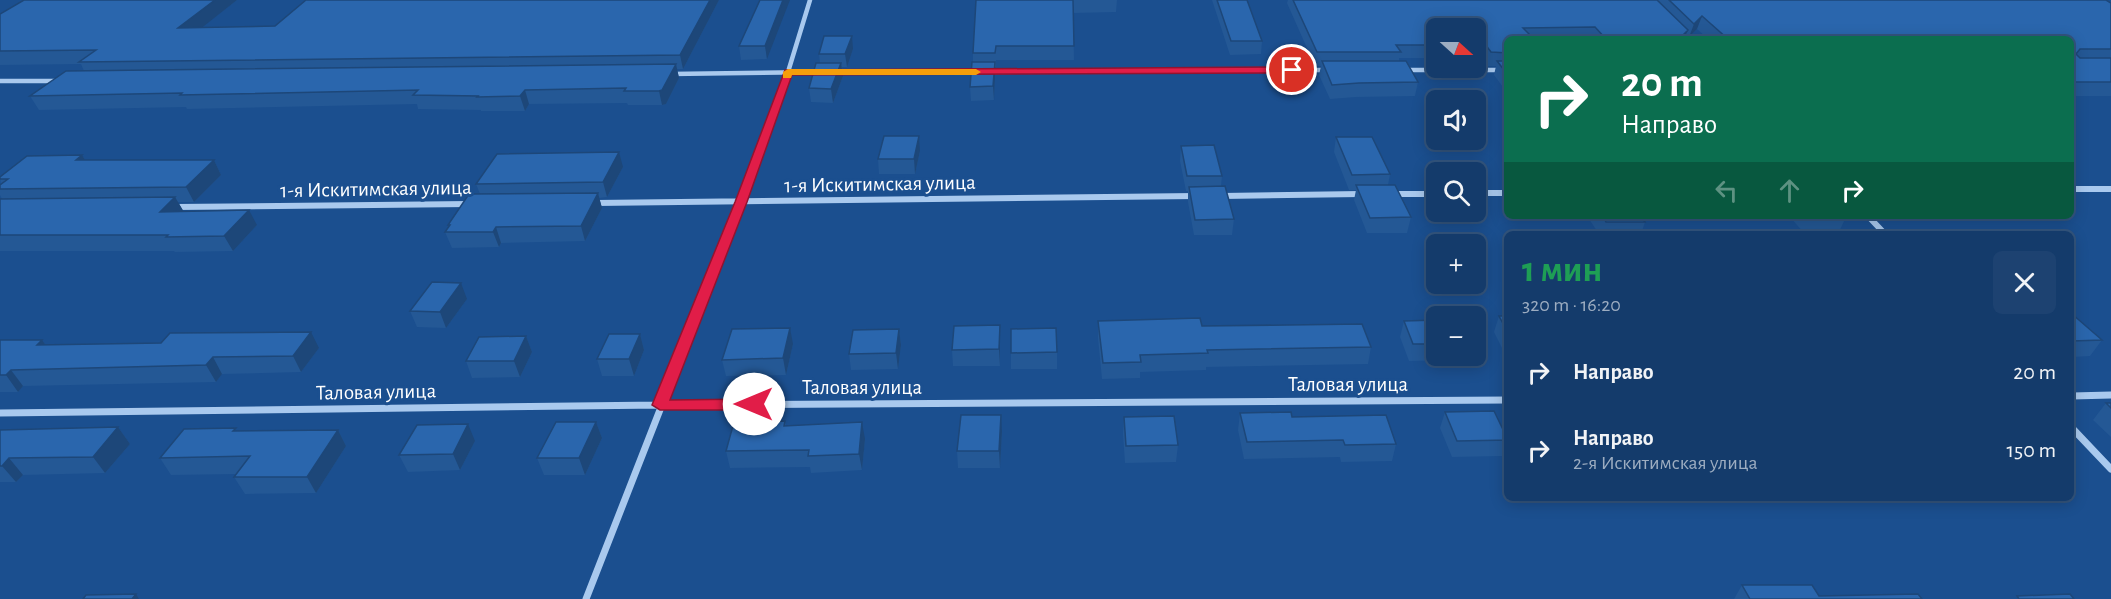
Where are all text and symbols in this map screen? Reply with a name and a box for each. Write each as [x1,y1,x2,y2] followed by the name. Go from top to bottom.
[1426,18,1486,78] north arrow
[1426,18,1486,366] map controls
[1266,44,1317,95] pin
[1275,53,1308,86] icon: arrive
[1522,60,1600,138] icon: right
[1621,62,1703,104] text: 20 m
[1426,90,1486,150] button: sound
[1621,111,1717,138] text: Направо
[1426,162,1486,222] button: search
[784,172,976,196] street label: 1-я Искитимская улица
[1710,174,1743,207] icon: left
[1773,174,1806,207] icon: ahead
[1836,174,1869,207] icon: right
[280,177,472,201] street label: 1-я Искитимская улица
[1426,234,1486,294] button: +
[1993,251,2056,314] button: close
[1522,252,1602,288] text: 1 мин
[1522,295,1621,315] text: 320 m · 16:20
[1426,306,1486,366] button: −
[1522,356,1555,389] icon: right
[1573,361,1654,383] text: Направо
[2013,361,2056,383] text: 20 m
[722,372,786,436] position arrow
[1288,374,1409,395] street label: Таловая улица
[802,377,923,398] street label: Таловая улица
[316,380,437,404] street label: Таловая улица
[1573,427,1654,449] text: Направо
[1522,434,1555,467] icon: right
[2006,439,2056,461] text: 150 m
[1573,453,1758,473] text: 2-я Искитимская улица

